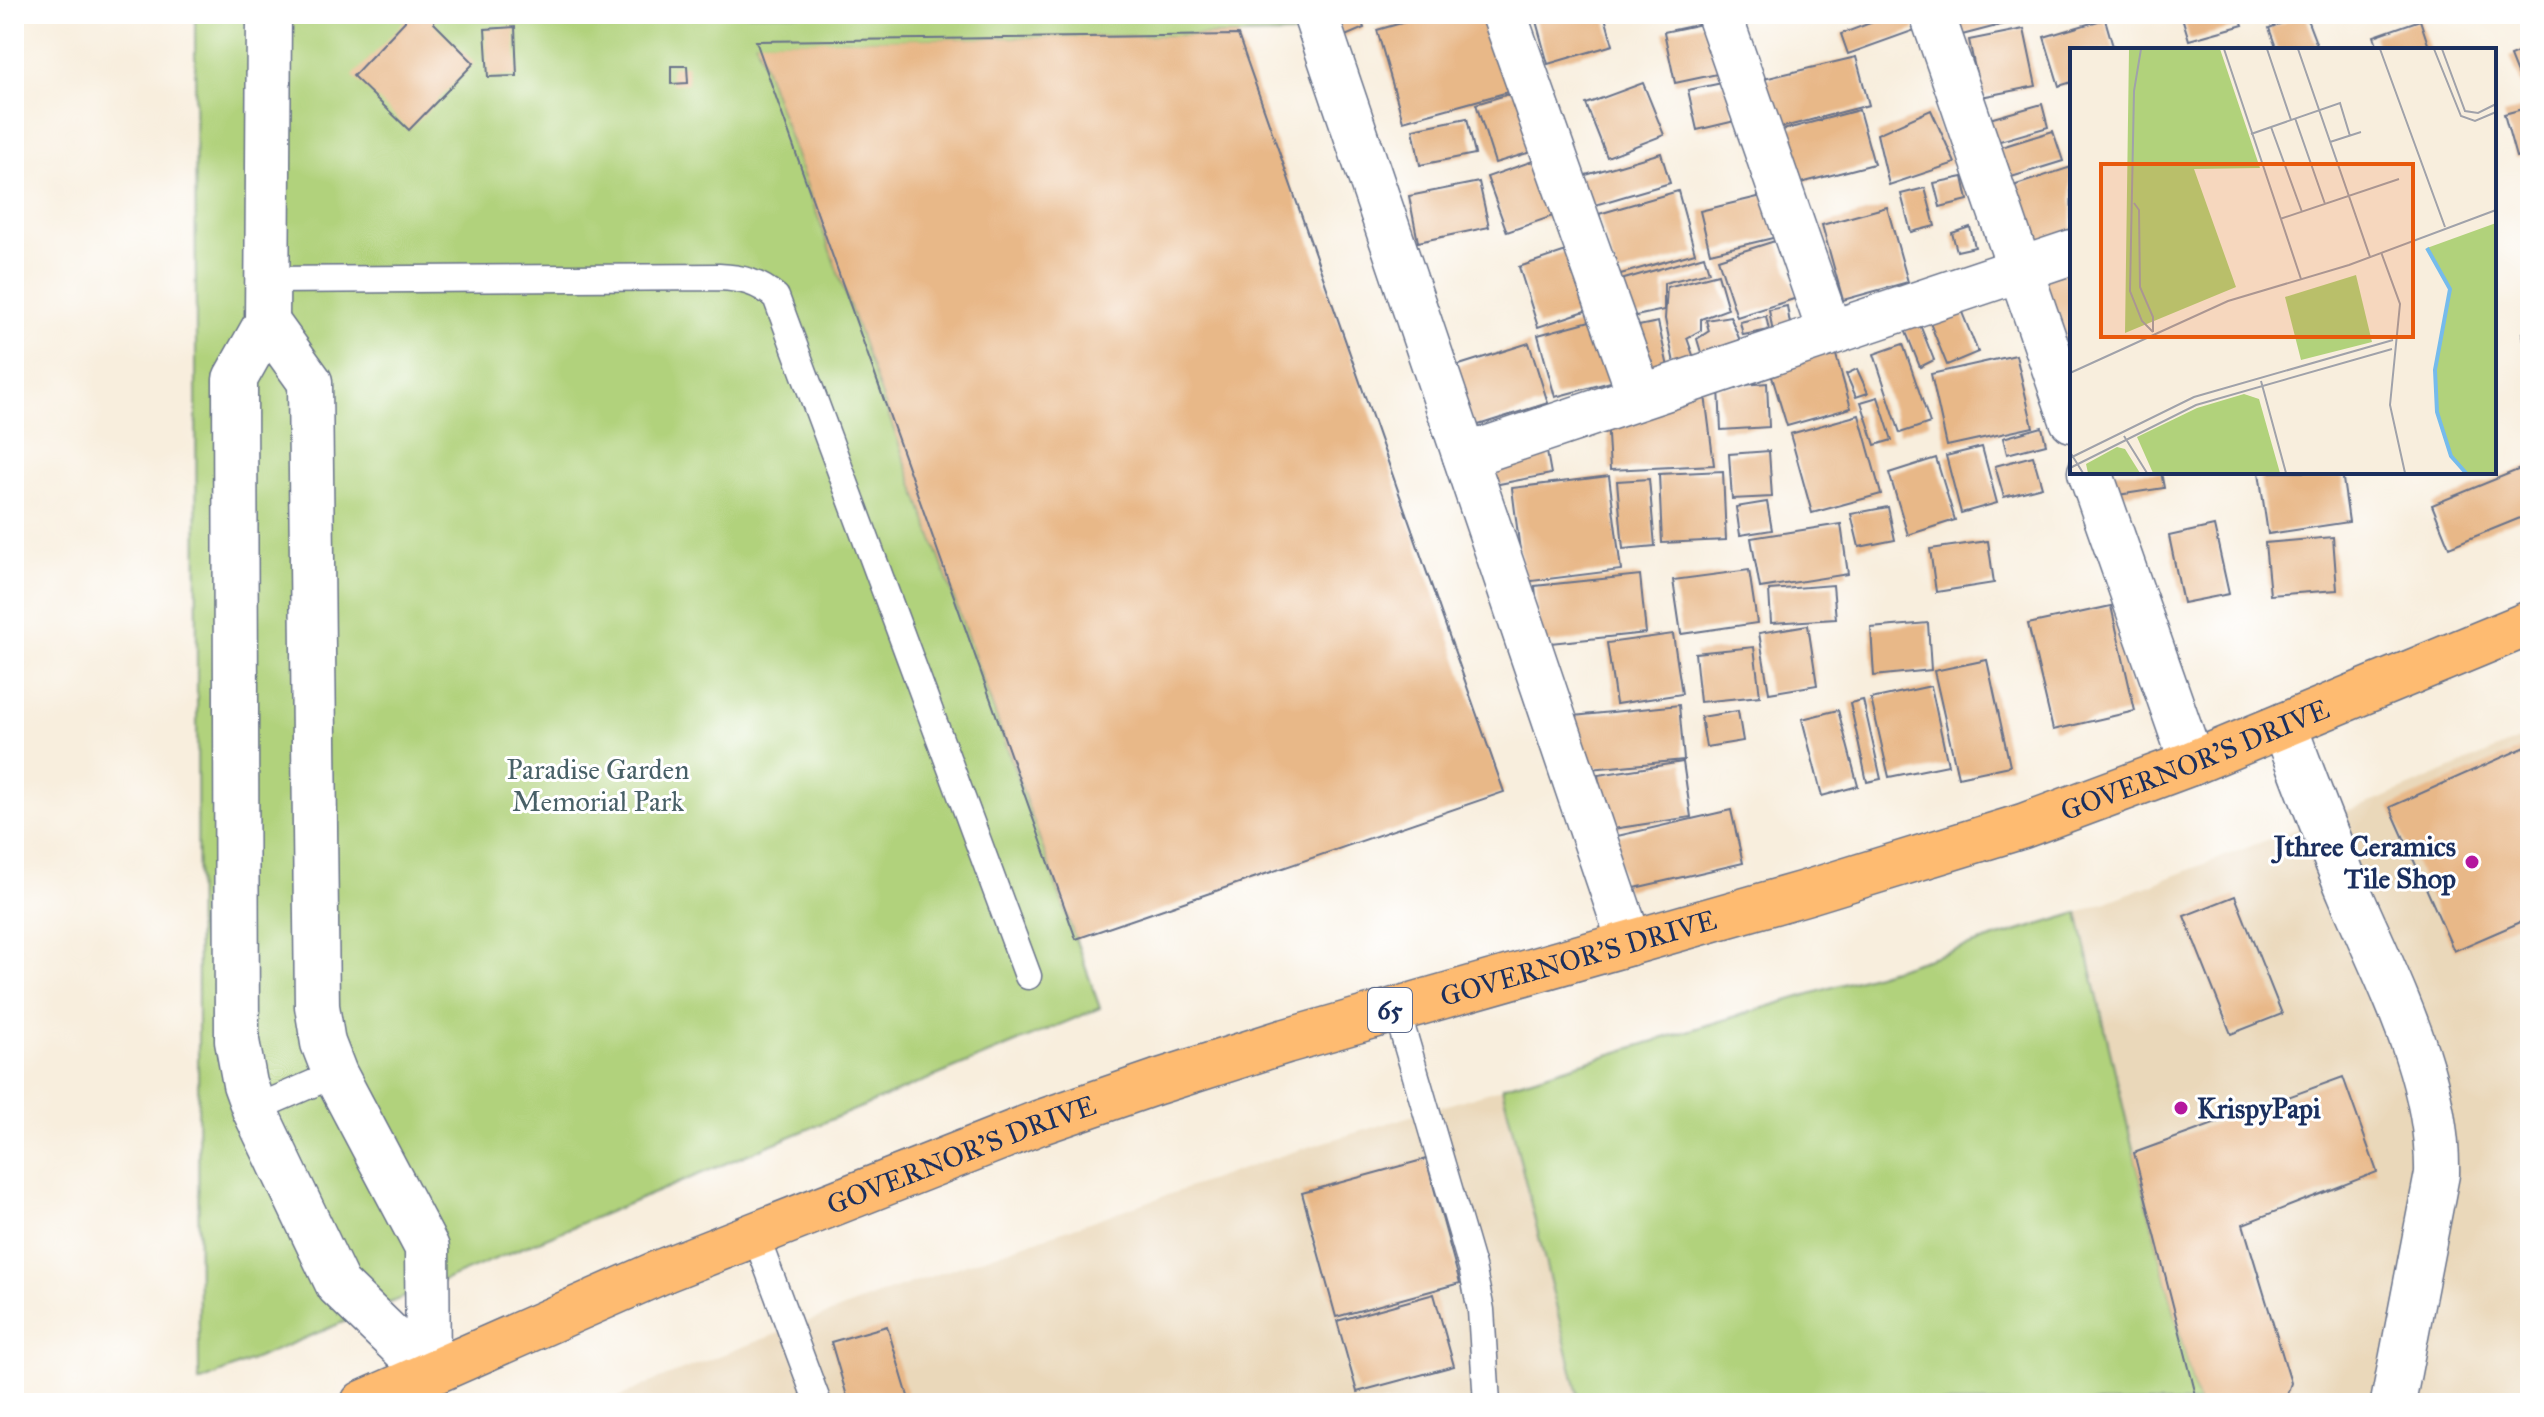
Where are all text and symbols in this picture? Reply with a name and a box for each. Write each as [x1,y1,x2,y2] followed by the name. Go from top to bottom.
[2070,48,2496,474] inset map
[2055,691,2334,828] street label: GOVERNOR'S DRIVE
[507,752,689,819] park label: Paradise Garden Memorial Park
[2270,829,2456,896] place label: Jthree Ceramics Tile Shop
[2463,853,2481,871] marker: Jthree Ceramics Tile Shop
[1436,902,1720,1014] street label: GOVERNOR'S DRIVE
[1368,988,1412,1032] road number: 65
[821,1087,1100,1222] street label: GOVERNOR'S DRIVE
[2197,1091,2321,1126] place label: KrispyPapi
[2172,1099,2190,1117] marker: KrispyPapi

